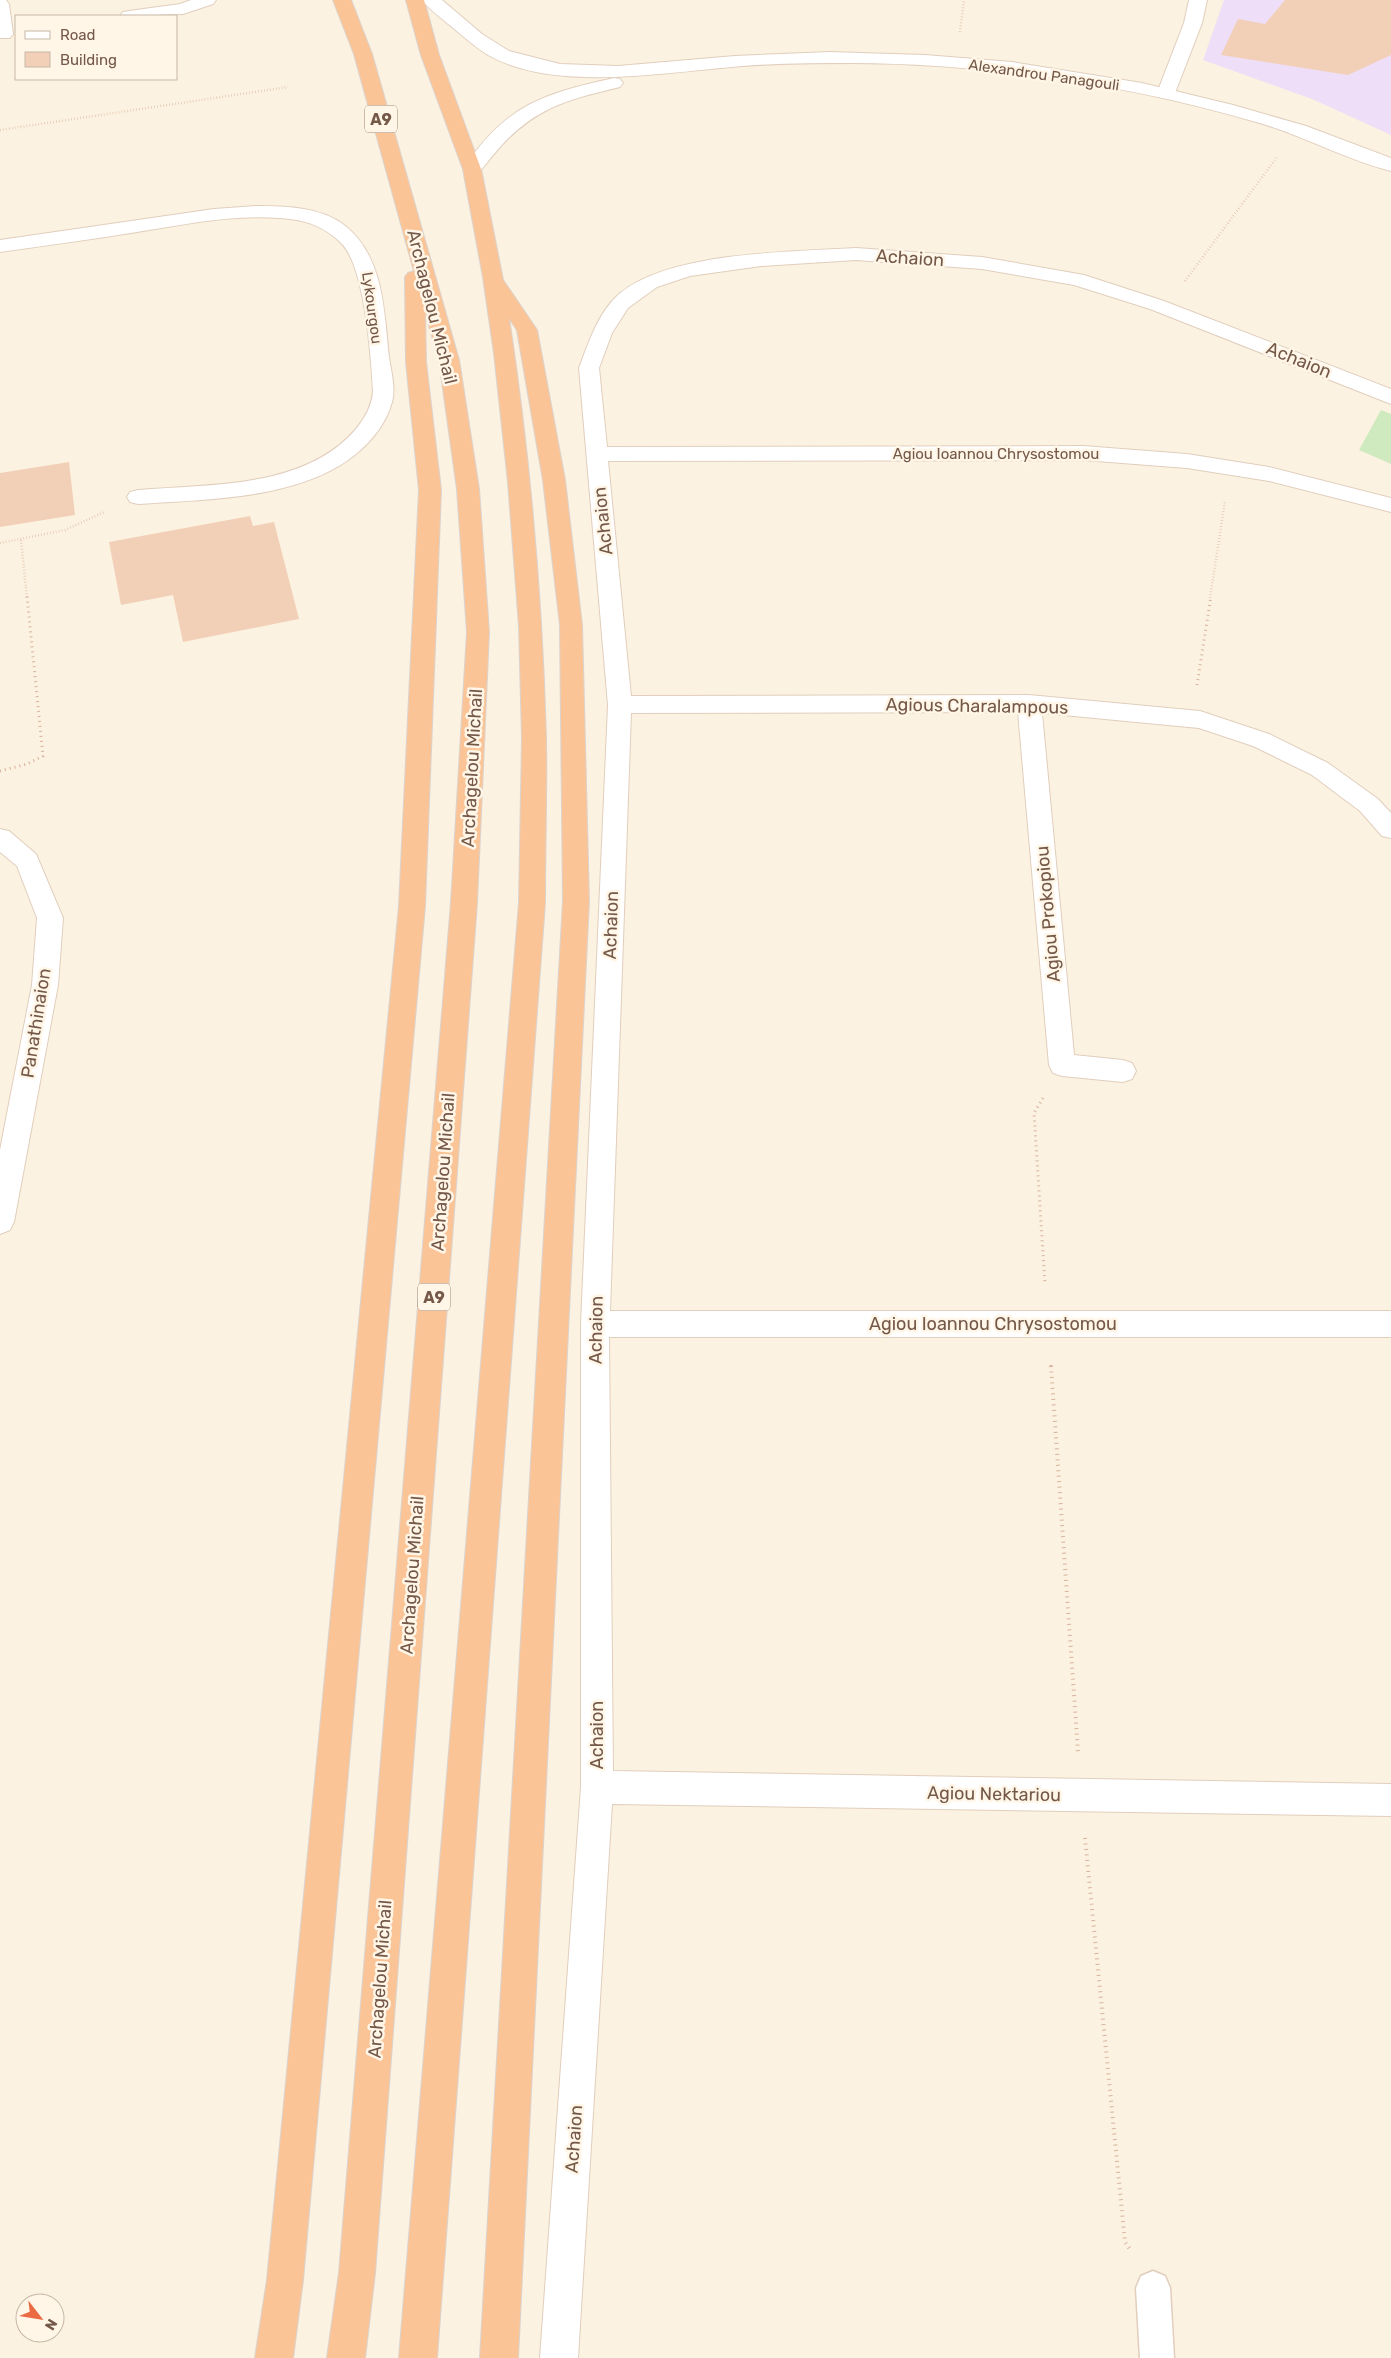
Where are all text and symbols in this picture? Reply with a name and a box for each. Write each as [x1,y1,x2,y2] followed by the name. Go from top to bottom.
[15,15,178,80] legend
[60,26,96,44] text: Road
[60,51,117,69] text: Building
[967,56,1121,94] street label: Alexandrou Panagouli
[365,106,397,132] road number: A9
[402,227,462,387] street label: Archagelou Michail
[875,245,945,271] street label: Achaion
[358,271,386,345] street label: Lykourgou
[1263,337,1335,383] street label: Achaion
[893,445,1099,463] street label: Agiou Ioannou Chrysostomou
[588,486,618,556] street label: Achaion
[457,688,487,848] street label: Archagelou Michail
[885,693,1069,719] street label: Agious Charalampous
[1031,845,1065,983] street label: Agiou Prokopiou
[599,890,623,960] street label: Achaion
[16,967,56,1079] street label: Panathinaion
[426,1092,460,1252] street label: Archagelou Michail
[418,1284,450,1310] road number: A9
[584,1296,608,1364] street label: Achaion
[869,1313,1117,1335] street label: Agiou Ioannou Chrysostomou
[395,1495,429,1655] street label: Archagelou Michail
[586,1701,608,1769] street label: Achaion
[927,1782,1061,1806] street label: Agiou Nektariou
[363,1899,397,2059] street label: Archagelou Michail
[561,2104,587,2174] street label: Achaion
[15,2293,65,2343] north arrow
[41,2316,61,2333] text: N

